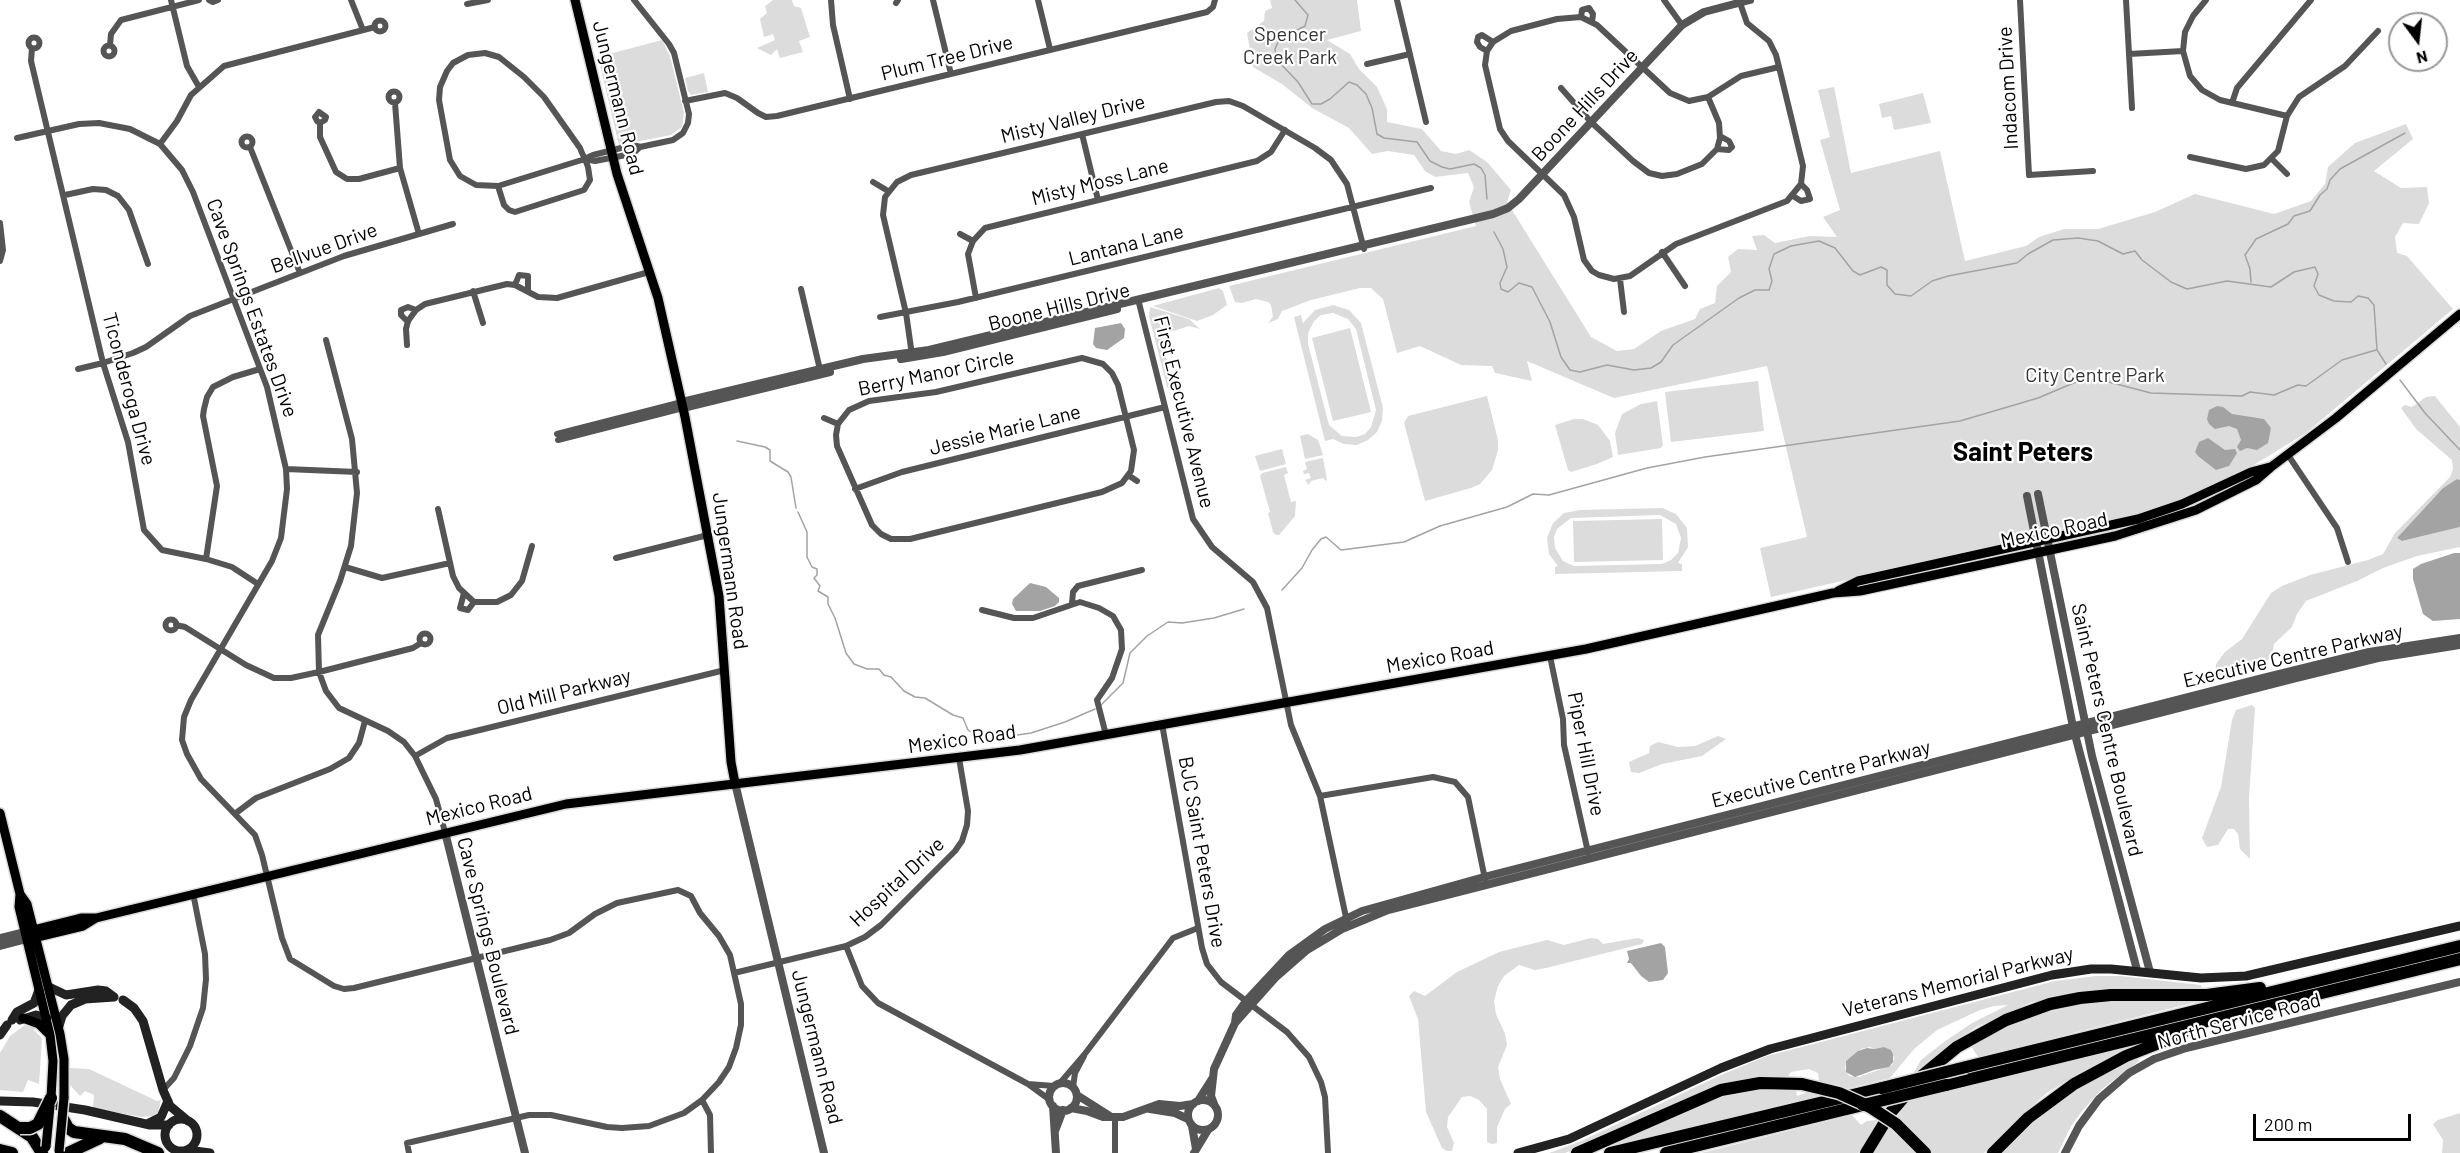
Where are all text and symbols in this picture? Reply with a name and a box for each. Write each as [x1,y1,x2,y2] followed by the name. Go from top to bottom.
[2388,12,2448,72] north arrow
[587,18,649,178] street label: Jungermann Road
[1243,22,1337,69] park label: Spencer Creek Park
[1993,26,2023,150] street label: Indacom Drive
[879,30,1015,86] street label: Plum Tree Drive
[1527,44,1643,166] street label: Boone Hills Drive
[2415,47,2430,68] text: N
[998,89,1148,149] street label: Misty Valley Drive
[1029,153,1171,211] street label: Misty Moss Lane
[201,195,303,421] street label: Cave Springs Estates Drive
[267,218,381,278] street label: Bellvue Drive
[1066,219,1186,271] street label: Lantana Lane
[986,278,1132,336] street label: Boone Hills Drive
[97,310,161,468] street label: Ticonderoga Drive
[1148,313,1220,511] street label: First Executive Avenue
[856,345,1016,401] street label: Berry Manor Circle
[2025,363,2165,387] park label: City Centre Park
[927,400,1083,460] street label: Jessie Marie Lane
[1953,436,2093,468] district label: Saint Peters
[707,491,753,651] street label: Jungermann Road
[1998,507,2110,553] street label: Mexico Road
[2066,601,2148,859] street label: Saint Peters Centre Boulevard
[2181,619,2405,693] street label: Executive Centre Parkway
[1384,636,1496,678] street label: Mexico Road
[494,664,634,720] street label: Old Mill Parkway
[1562,690,1610,818] street label: Piper Hill Drive
[906,720,1018,758] street label: Mexico Road
[1709,735,1933,813] street label: Executive Centre Parkway
[1173,754,1231,950] street label: BJC Saint Peters Drive
[423,781,535,831] street label: Mexico Road
[845,832,949,932] street label: Hospital Drive
[452,835,524,1037] street label: Cave Springs Boulevard
[1840,942,2076,1022] street label: Veterans Memorial Parkway
[786,967,848,1127] street label: Jungermann Road
[2155,988,2323,1054] street label: North Service Road
[2256,1102,2414,1140] scale bar
[2264,1113,2312,1135] text: 200 m

